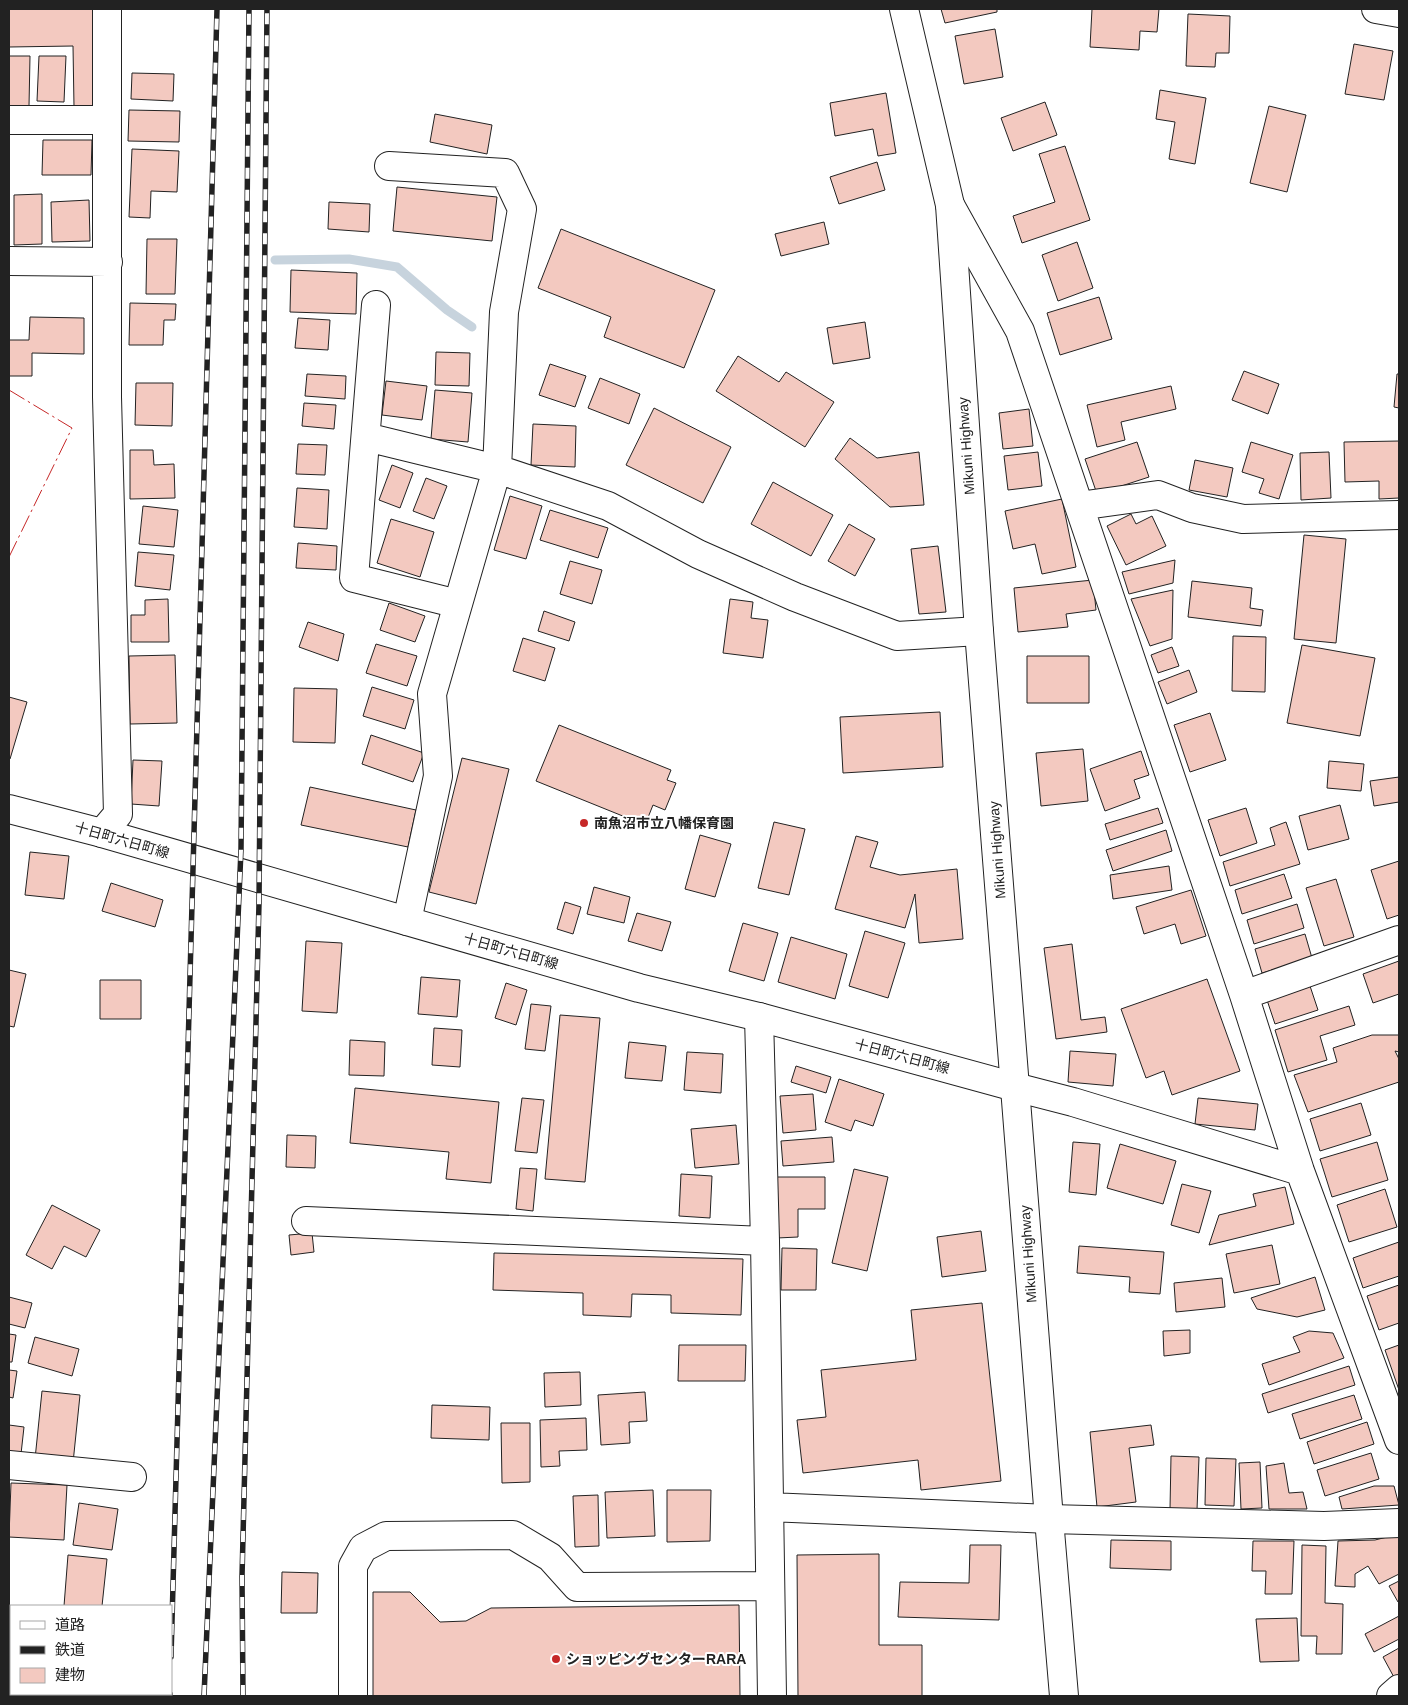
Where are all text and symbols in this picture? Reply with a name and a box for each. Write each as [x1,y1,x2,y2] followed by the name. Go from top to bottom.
[955,397,977,495] street label: Mikuni Highway
[986,801,1008,899] street label: Mikuni Highway
[594,815,734,831] place label: 南魚沼市立八幡保育園
[578,817,590,829] marker: 南魚沼市立八幡保育園
[73,819,171,861] street label: 十日町六日町線
[462,930,560,972] street label: 十日町六日町線
[853,1036,951,1076] street label: 十日町六日町線
[1017,1205,1039,1303] street label: Mikuni Highway
[10,1605,172,1695] legend
[55,1616,85,1633] text: 道路
[55,1641,85,1658] text: 鉄道
[566,1651,746,1667] place label: ショッピングセンターRARA
[550,1653,562,1665] marker: ショッピングセンターRARA
[55,1666,85,1683] text: 建物

